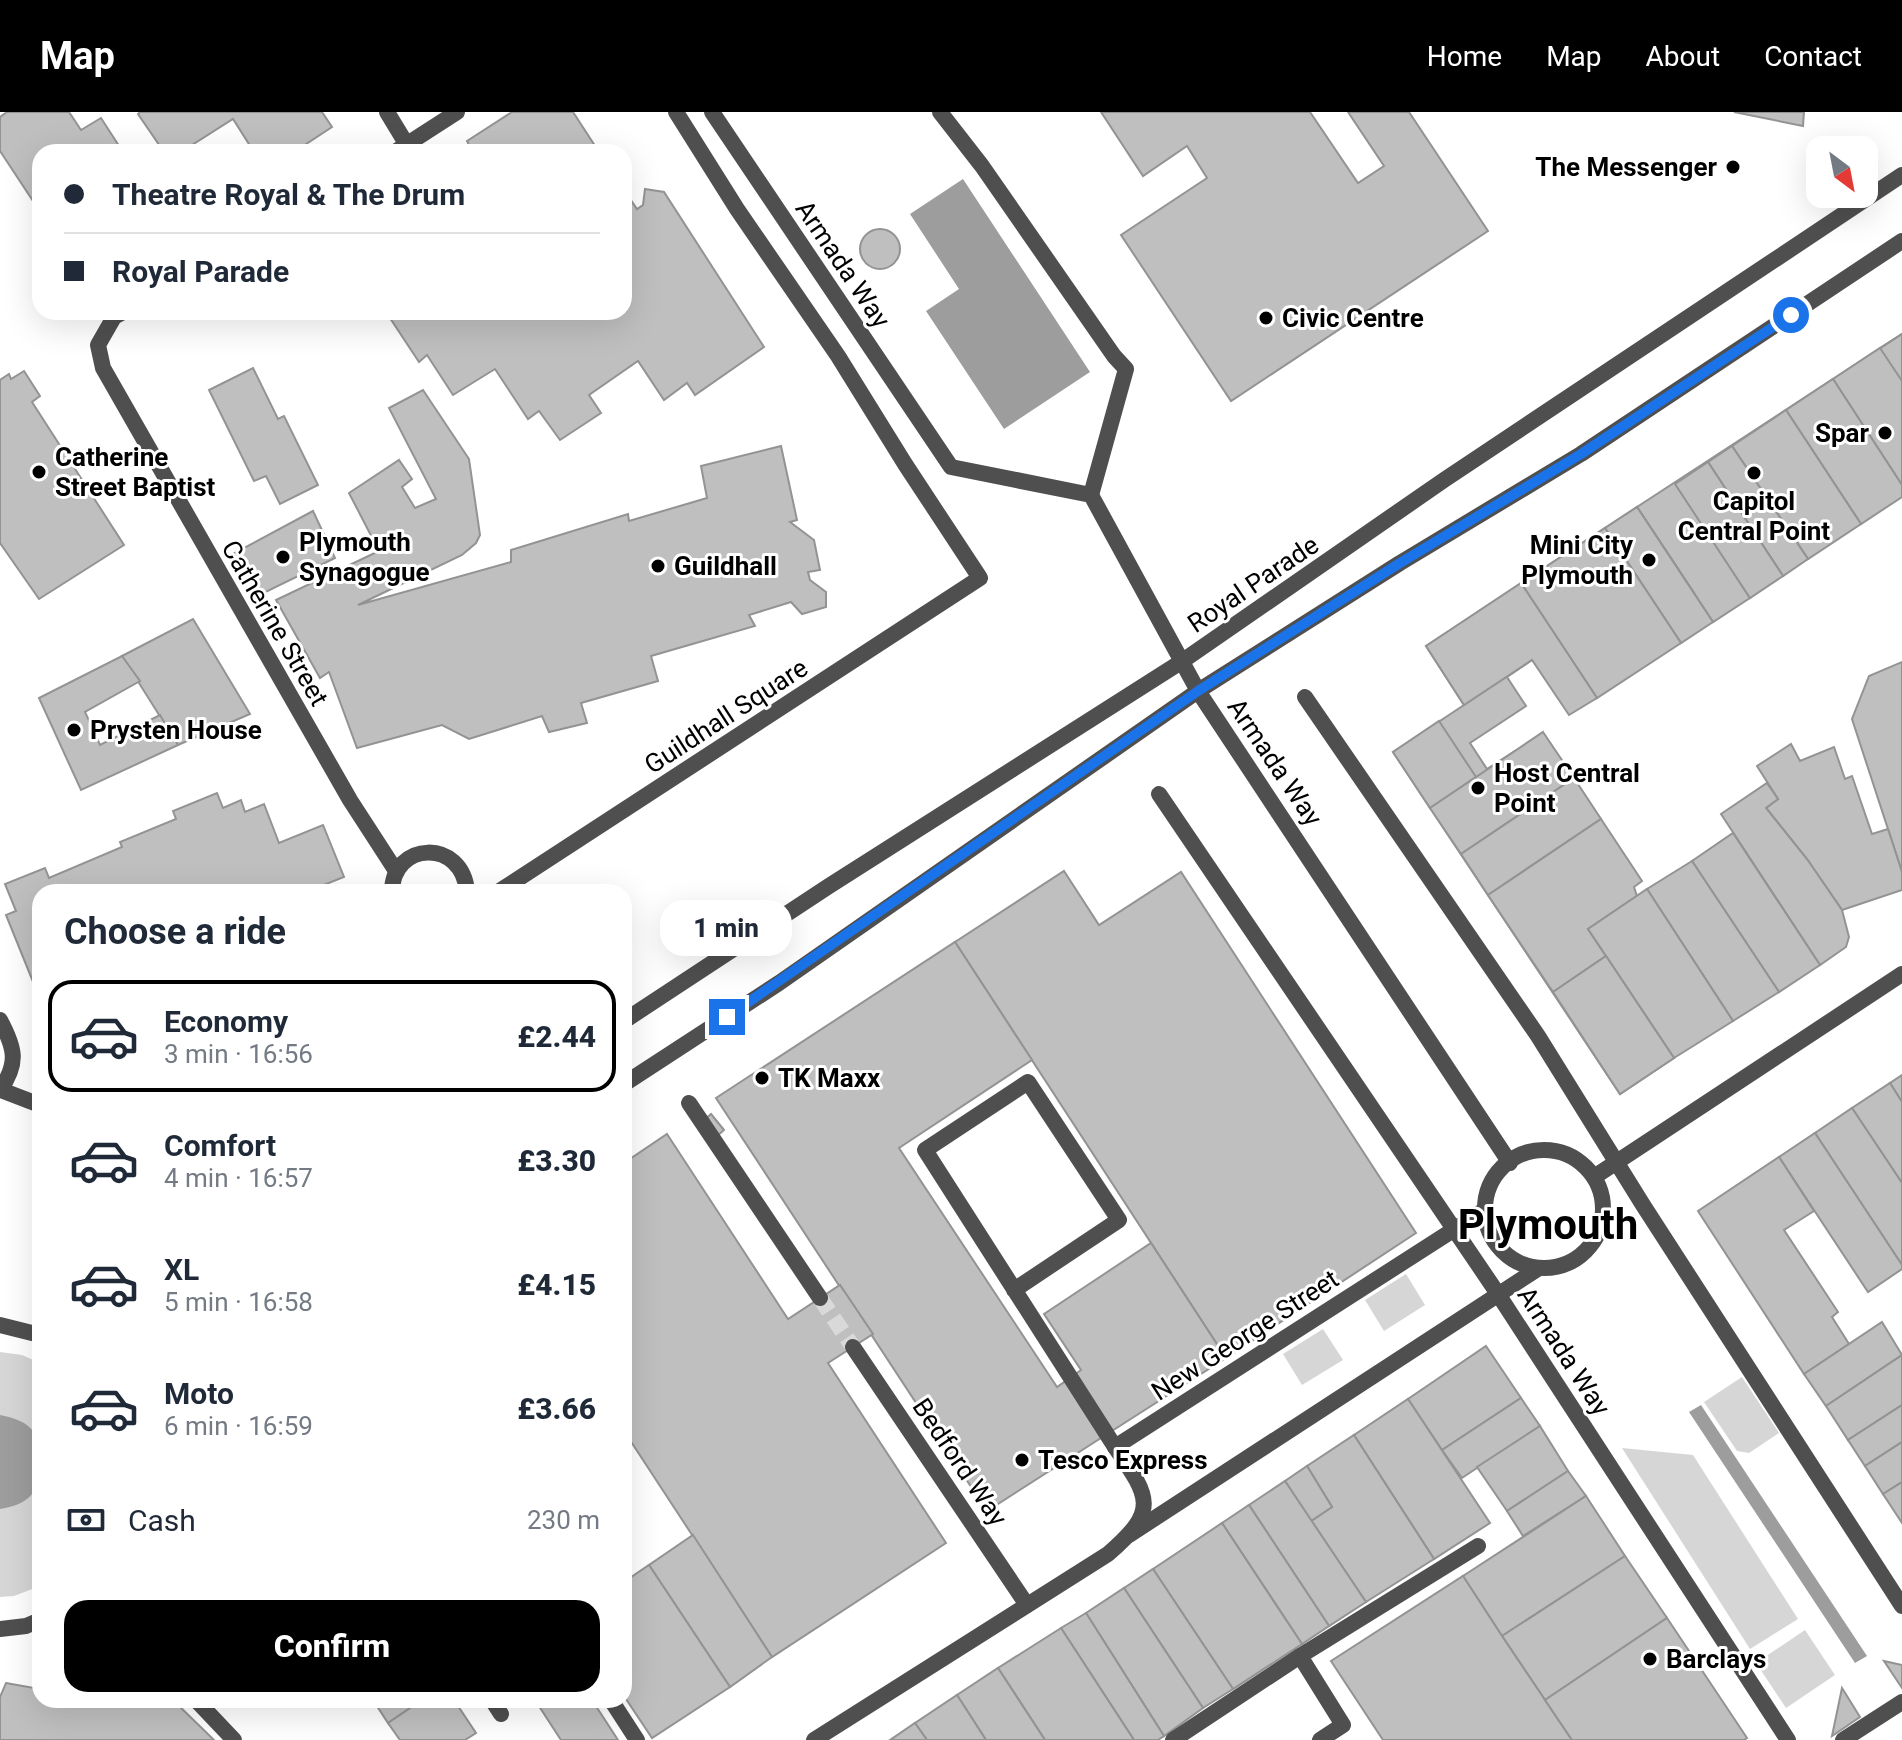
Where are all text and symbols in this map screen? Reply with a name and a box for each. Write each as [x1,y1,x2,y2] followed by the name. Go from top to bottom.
[40,34,115,78] text: Map
[1427,40,1502,73] text: Home
[1546,40,1602,73] text: Map
[1646,40,1720,73] text: About
[1764,40,1862,73] text: Contact
[1806,136,1878,208] north arrow
[1806,136,1878,208] map controls
[1535,152,1717,182] place label: The Messenger
[1724,158,1742,176] marker: The Messenger
[112,177,465,212] text: Theatre Royal & The Drum
[789,195,897,333] street label: Armada Way
[112,254,289,289] text: Royal Parade
[1773,297,1809,333] route start
[1282,303,1424,333] place label: Civic Centre
[1257,309,1275,327] marker: Civic Centre
[1815,418,1869,448] place label: Spar
[1876,424,1894,442] marker: Spar
[55,442,216,502] place label: Catherine Street Baptist
[30,463,48,481] marker: Catherine Street Baptist
[1745,464,1763,482] marker: Capitol Central Point
[1678,486,1830,546] place label: Capitol Central Point
[299,527,430,587] place label: Plymouth Synagogue
[1182,529,1324,639] street label: Royal Parade
[1521,530,1634,590] place label: Mini City Plymouth
[216,535,334,711] street label: Catherine Street
[274,548,292,566] marker: Plymouth Synagogue
[674,551,777,581] place label: Guildhall
[1640,551,1658,569] marker: Mini City Plymouth
[649,557,667,575] marker: Guildhall
[639,652,813,780] street label: Guildhall Square
[1221,693,1329,831] street label: Armada Way
[90,715,262,745] place label: Prysten House
[65,721,83,739] marker: Prysten House
[1494,758,1640,818] place label: Host Central Point
[1469,779,1487,797] marker: Host Central Point
[661,901,793,957] callout: 1 min
[64,911,286,953] text: Choose a ride
[693,913,759,943] text: 1 min
[709,999,745,1035] route end
[68,1000,140,1072] icon: car
[164,1004,288,1039] text: Economy
[517,1019,596,1054] text: £2.44
[164,1039,313,1069] text: 3 min · 16:56
[778,1063,881,1093] place label: TK Maxx
[753,1069,771,1087] marker: TK Maxx
[68,1124,140,1196] icon: car
[164,1128,276,1163] text: Comfort
[517,1143,596,1178] text: £3.30
[164,1163,313,1193] text: 4 min · 16:57
[1458,1200,1638,1249] district label: Plymouth
[68,1248,140,1320] icon: car
[164,1252,199,1287] text: XL
[1146,1263,1344,1407] street label: New George Street
[517,1267,596,1302] text: £4.15
[1511,1281,1617,1421] street label: Armada Way
[164,1287,313,1317] text: 5 min · 16:58
[68,1372,140,1444] icon: car
[164,1376,234,1411] text: Moto
[517,1391,596,1426] text: £3.66
[906,1393,1014,1531] street label: Bedford Way
[164,1411,313,1441] text: 6 min · 16:59
[1038,1445,1208,1475] place label: Tesco Express
[1013,1451,1031,1469] marker: Tesco Express
[64,1498,108,1542] icon: cash
[128,1503,196,1538] text: Cash
[527,1505,600,1535] text: 230 m
[64,1600,600,1692] button: Confirm
[1666,1644,1766,1674] place label: Barclays
[1641,1650,1659,1668] marker: Barclays

